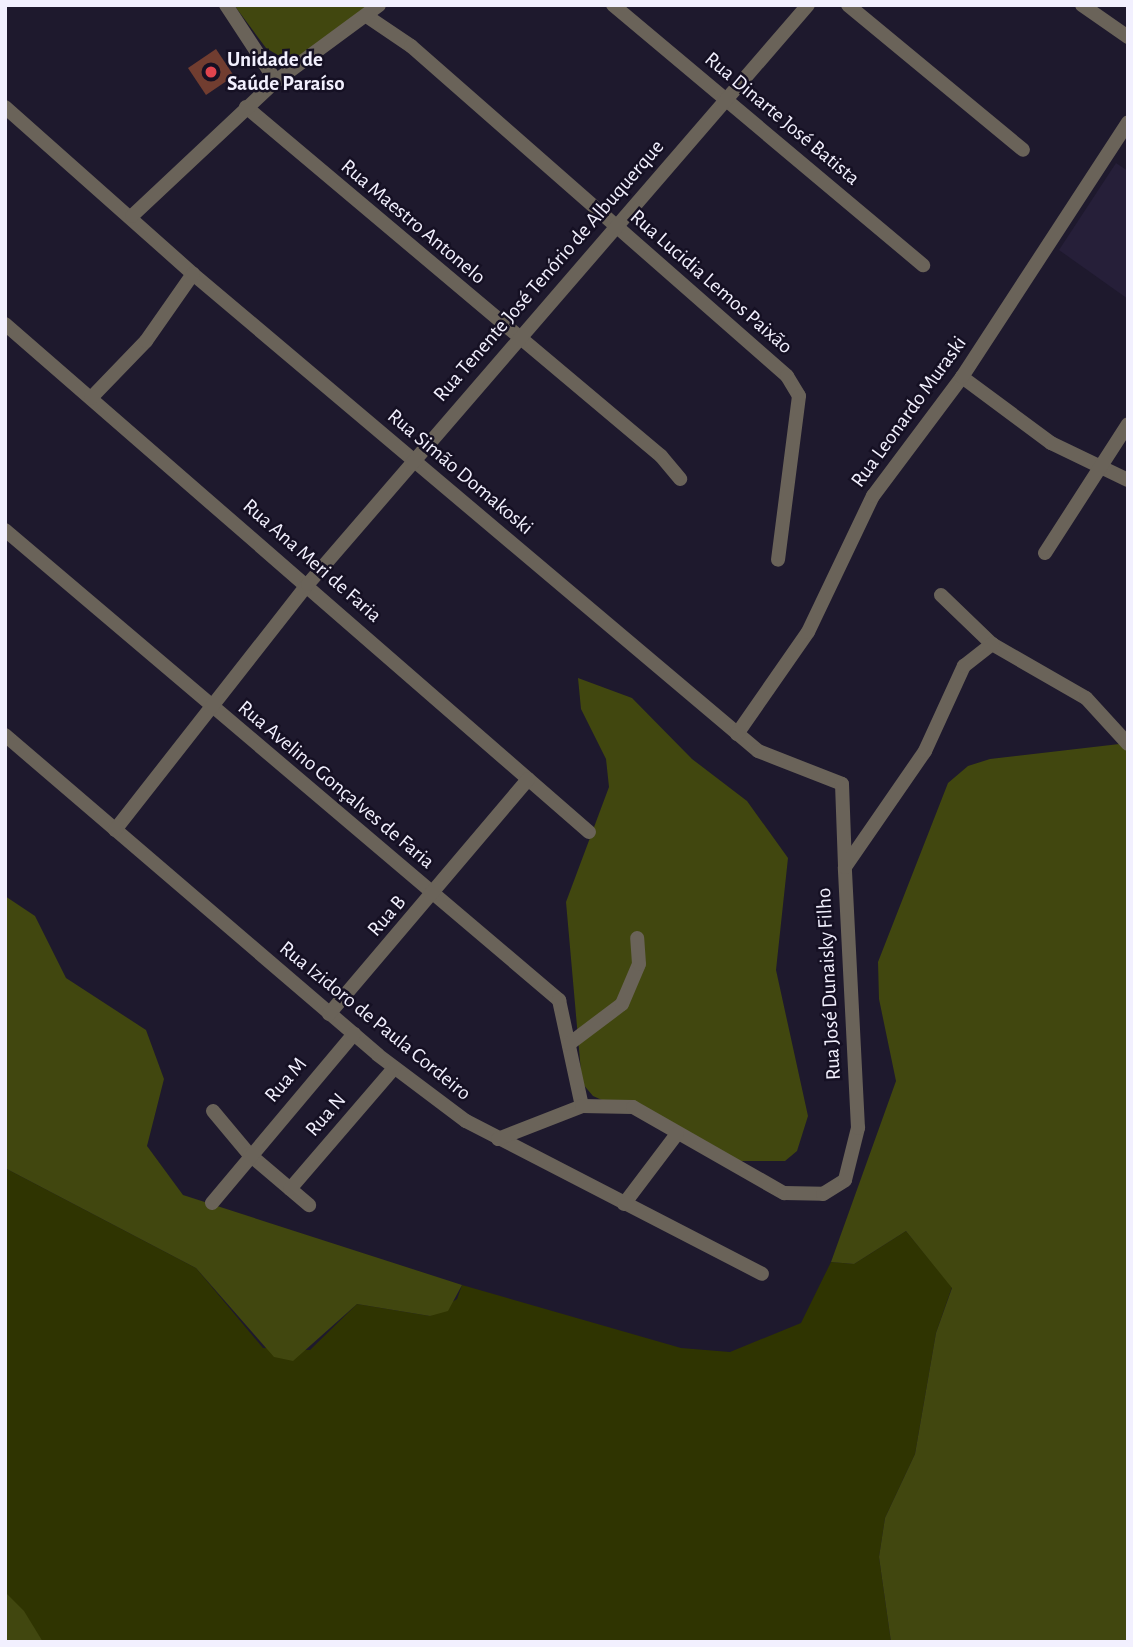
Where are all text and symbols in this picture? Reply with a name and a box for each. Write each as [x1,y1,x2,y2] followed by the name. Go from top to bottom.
[227,47,345,97] place label: Unidade de Saúde Paraíso
[699,47,865,191] street label: Rua Dinarte José Batista
[201,62,221,82] marker: Unidade de Saúde Paraíso
[428,135,670,407] street label: Rua Tenente José Tenório de Albuquerque
[336,154,490,290] street label: Rua Maestro Antonelo
[625,205,797,359] street label: Rua Lucidia Lemos Paixão
[846,332,972,492] street label: Rua Leonardo Muraski
[382,404,538,540] street label: Rua Simão Domakoski
[237,494,387,628] street label: Rua Ana Meri de Faria
[233,695,439,875] street label: Rua Avelino Gonçalves de Faria
[811,887,847,1081] street label: Rua José Dunaisky Filho
[362,890,412,942] street label: Rua B
[274,936,476,1106] street label: Rua Izidoro de Paula Cordeiro
[260,1052,312,1108] street label: Rua M
[300,1088,352,1142] street label: Rua N

